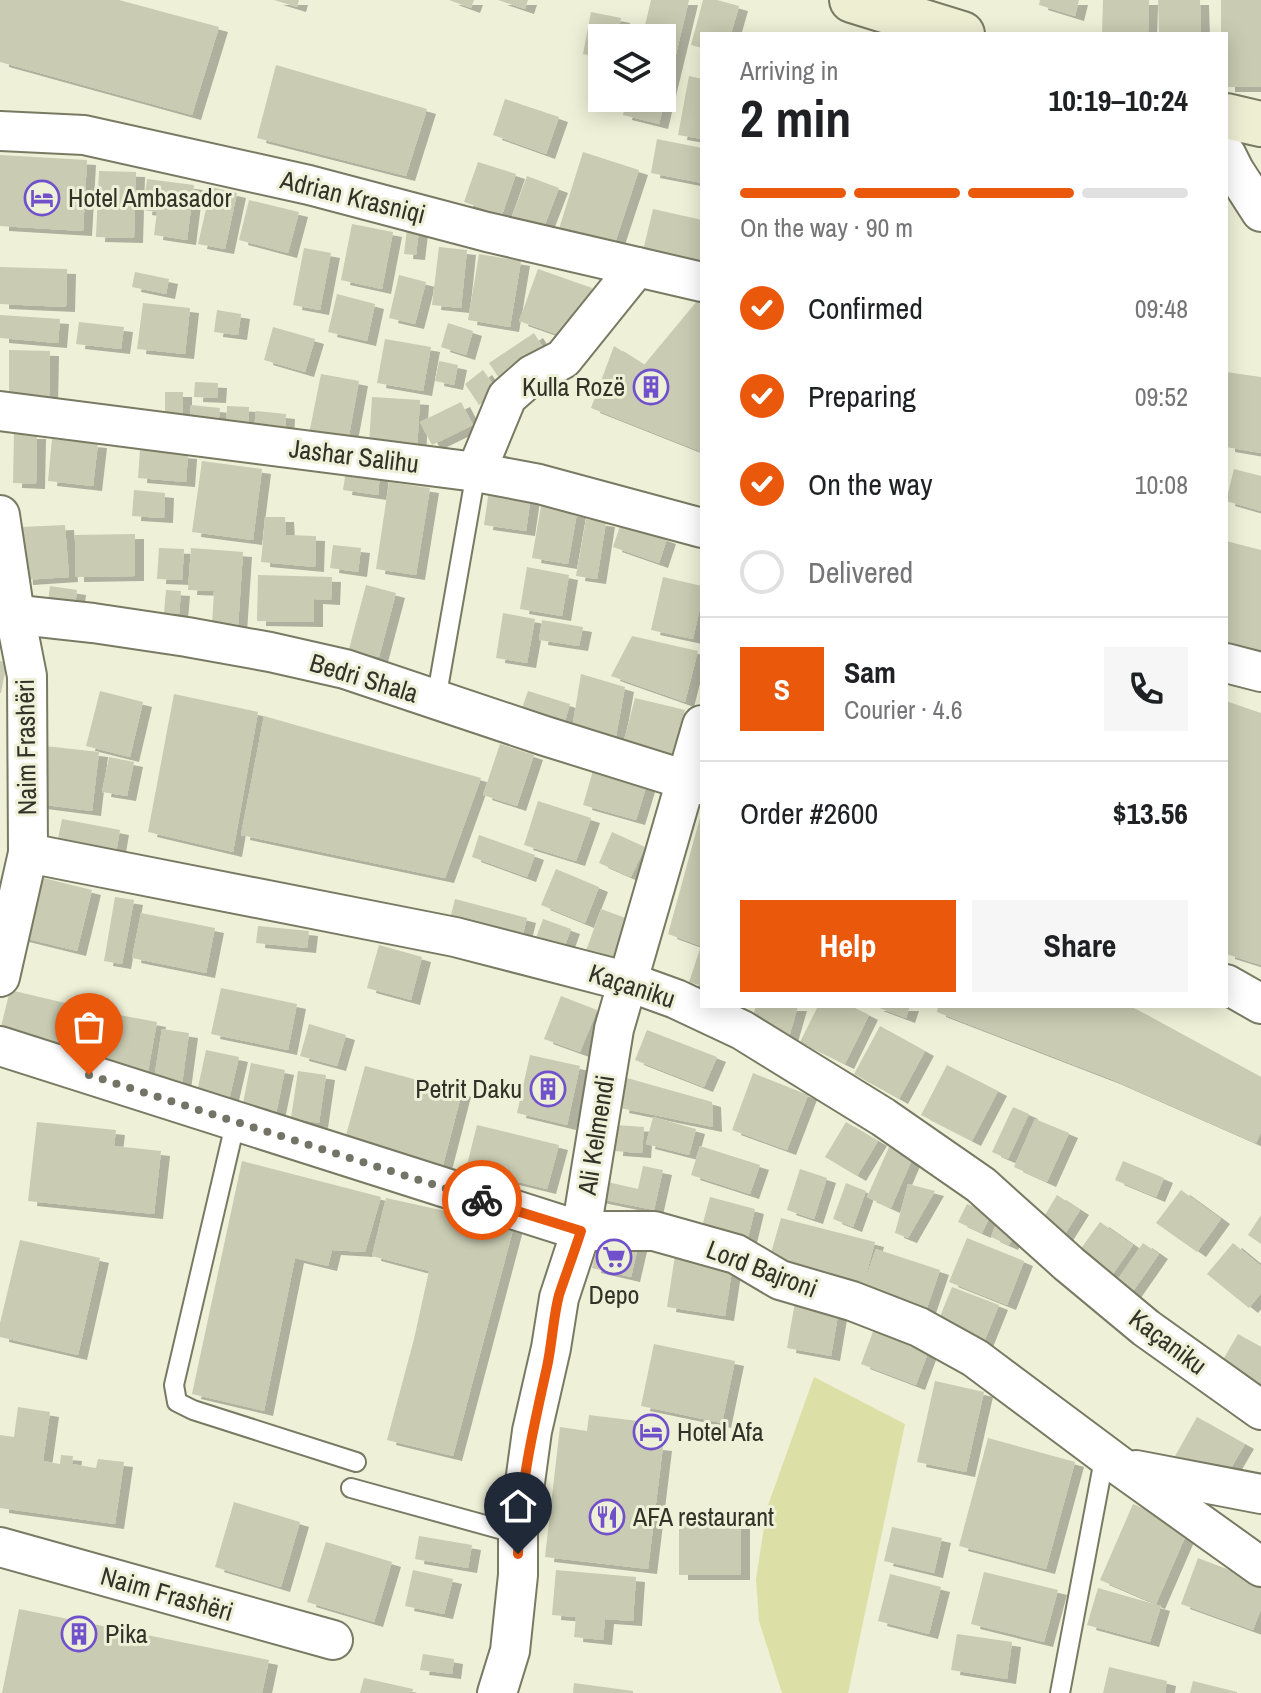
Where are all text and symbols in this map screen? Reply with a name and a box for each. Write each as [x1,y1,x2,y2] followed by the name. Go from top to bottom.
[588,24,676,112] map controls
[588,24,676,112] button: layers
[740,53,838,88] text: Arriving in
[1049,80,1188,120] text: 10:19–10:24
[740,83,851,153] text: 2 min
[276,161,429,231] street label: Adrian Krasniqi
[23,179,61,217] hotel icon: Hotel Ambasador
[68,180,232,215] place label: Hotel Ambasador
[740,210,913,245] text: On the way · 90 m
[740,286,784,330] icon: check
[808,288,923,328] text: Confirmed
[1135,291,1188,326] text: 09:48
[632,368,670,406] building icon: Kulla Rozë
[522,369,625,404] place label: Kulla Rozë
[740,374,784,418] icon: check
[808,376,916,416] text: Preparing
[1135,379,1188,414] text: 09:52
[287,430,421,481] street label: Jashar Salihu
[740,462,784,506] icon: check
[808,464,932,504] text: On the way
[1135,467,1188,502] text: 10:08
[808,552,913,592] text: Delivered
[306,644,423,711] street label: Bedri Shala
[1104,647,1188,731] button: phone
[844,652,896,692] text: Sam
[774,669,790,709] text: S
[7,679,44,815] street label: Naim Frashëri
[844,692,963,727] text: Courier · 4.6
[740,793,878,833] text: Order #2600
[1113,793,1188,833] text: $13.56
[740,900,956,992] button: Help
[972,900,1188,992] button: Share
[584,955,680,1016] street label: Kaçaniku
[55,993,123,1075] pin
[67,1005,111,1049] icon: bag
[529,1070,567,1108] building icon: Petrit Daku
[415,1071,522,1106] place label: Petrit Daku
[569,1072,622,1198] street label: Ali Kelmendi
[442,1160,522,1240] courier
[460,1178,504,1222] icon: bike
[702,1231,823,1306] street label: Lord Bajroni
[595,1238,633,1276] supermarket icon: Depo
[589,1277,639,1312] place label: Depo
[1122,1301,1214,1382] street label: Kaçaniku
[632,1413,670,1451] hotel icon: Hotel Afa
[677,1414,764,1449] place label: Hotel Afa
[484,1472,552,1554] pin
[496,1484,540,1528] icon: home
[588,1498,626,1536] restaurant icon: AFA restaurant
[632,1499,774,1534] place label: AFA restaurant
[97,1558,237,1629] street label: Naim Frashëri
[60,1615,98,1653] building icon: Pika
[105,1616,148,1651] place label: Pika

